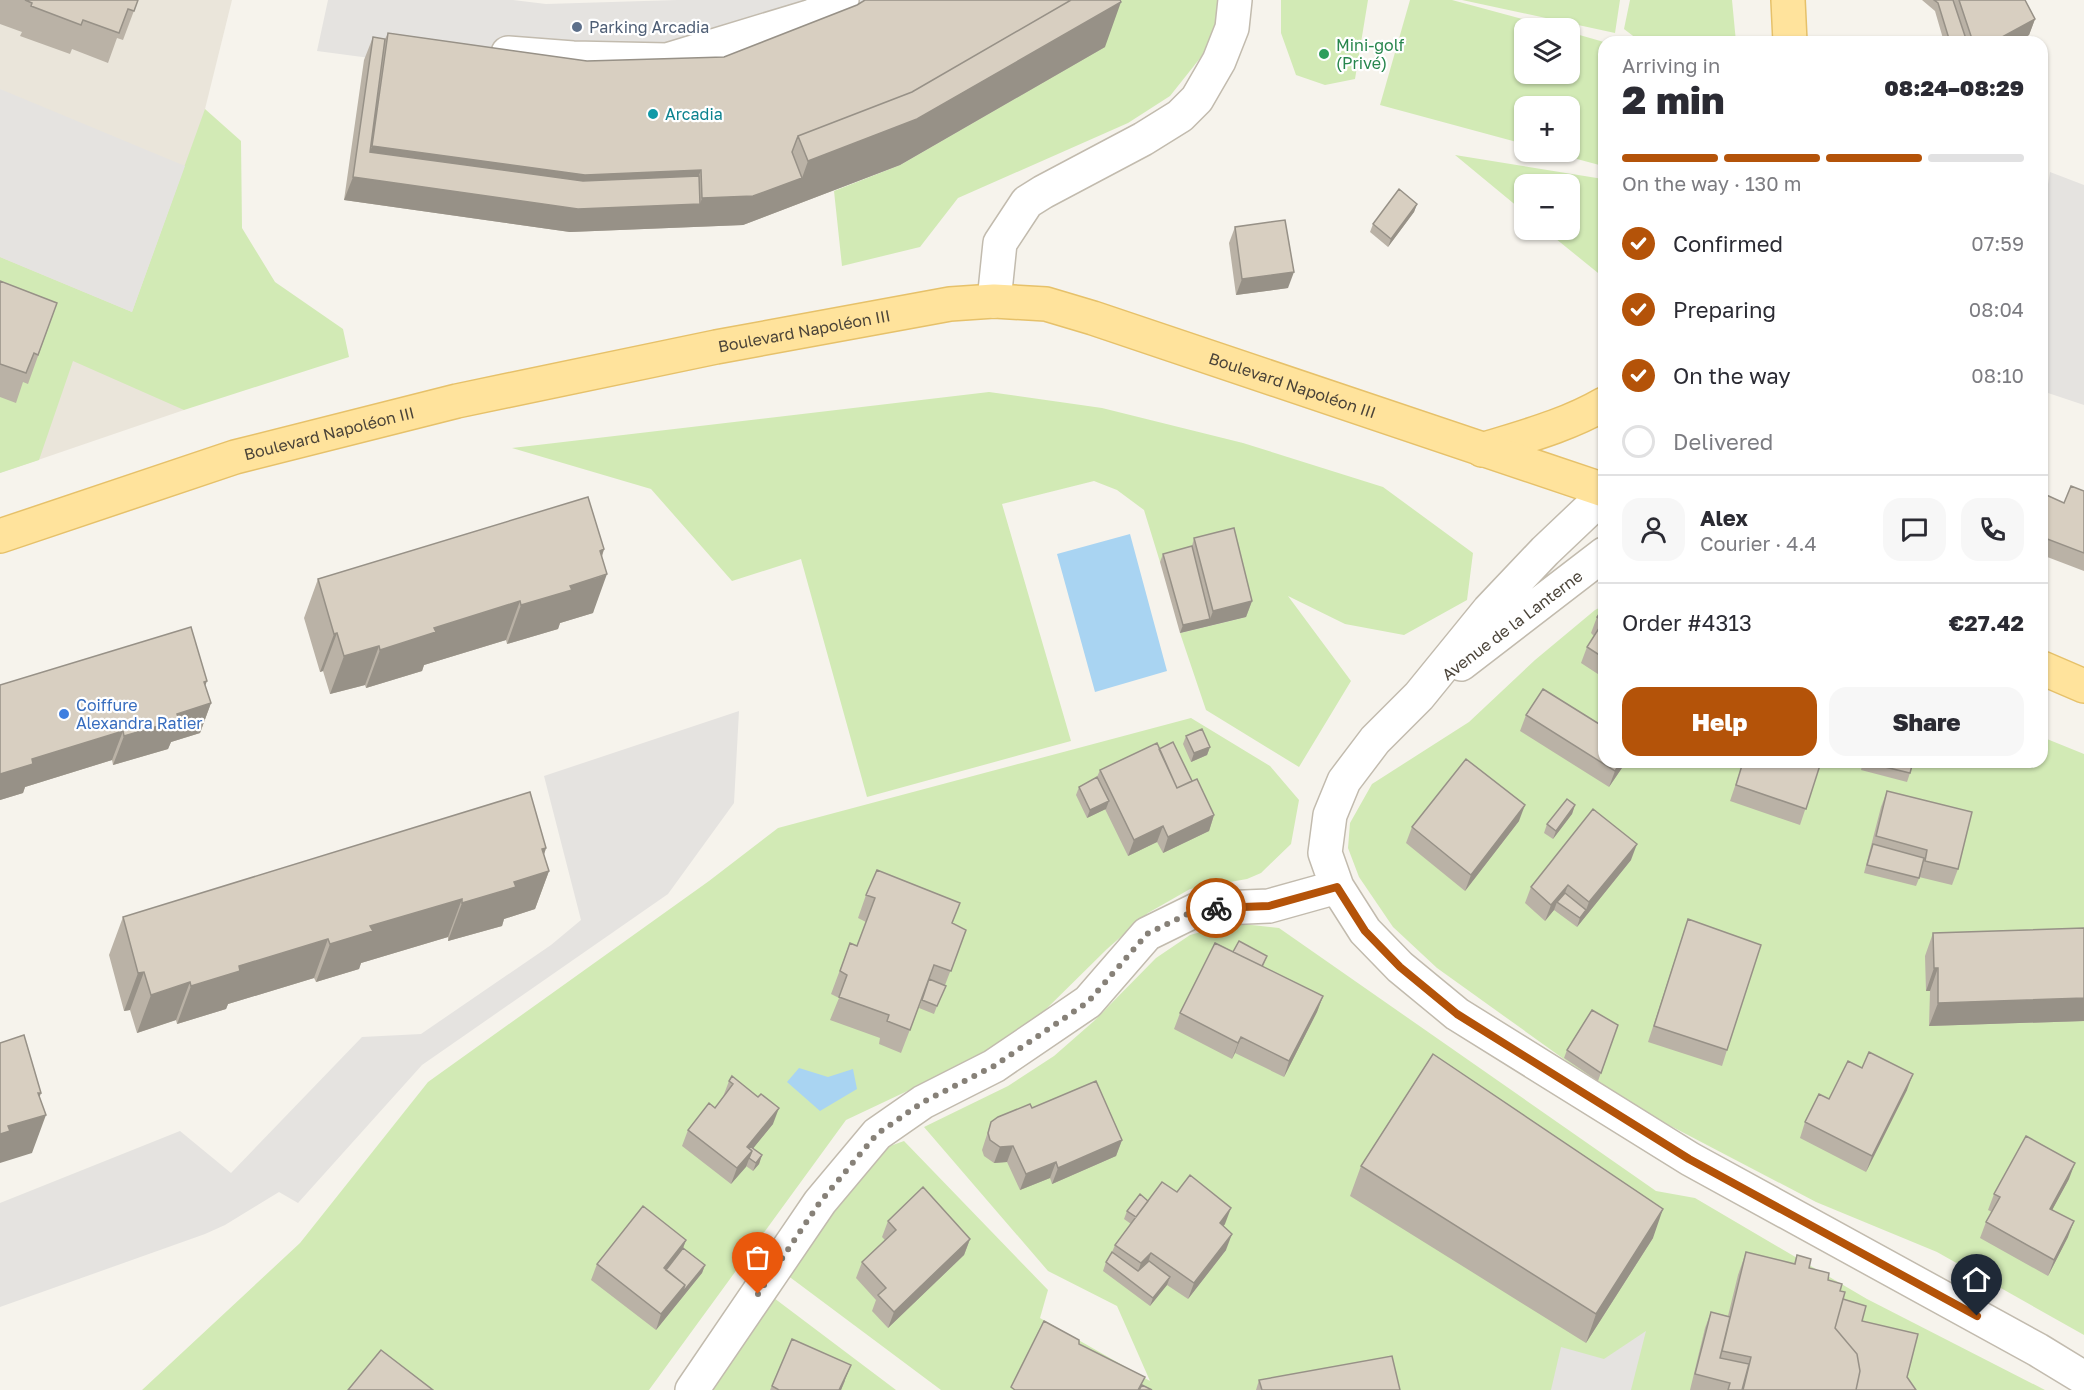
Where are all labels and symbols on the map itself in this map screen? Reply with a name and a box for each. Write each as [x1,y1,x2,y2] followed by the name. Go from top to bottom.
[589,17,709,37] place label: Parking Arcadia
[570,20,584,34] marker: Parking Arcadia
[1336,35,1404,73] place label: Mini-golf (Privé)
[1317,47,1331,61] marker: Mini-golf (Privé)
[665,104,723,124] place label: Arcadia
[646,107,660,121] marker: Arcadia
[716,305,892,356] street label: Boulevard Napoléon III
[1206,348,1379,423] street label: Boulevard Napoléon III
[242,402,416,464] street label: Boulevard Napoléon III
[1438,566,1586,684] street label: Avenue de la Lanterne
[76,695,203,733] place label: Coiffure Alexandra Ratier
[57,707,71,721] marker: Coiffure Alexandra Ratier
[1186,878,1246,938] courier
[732,1232,783,1294] pin
[1951,1254,2002,1316] pin

